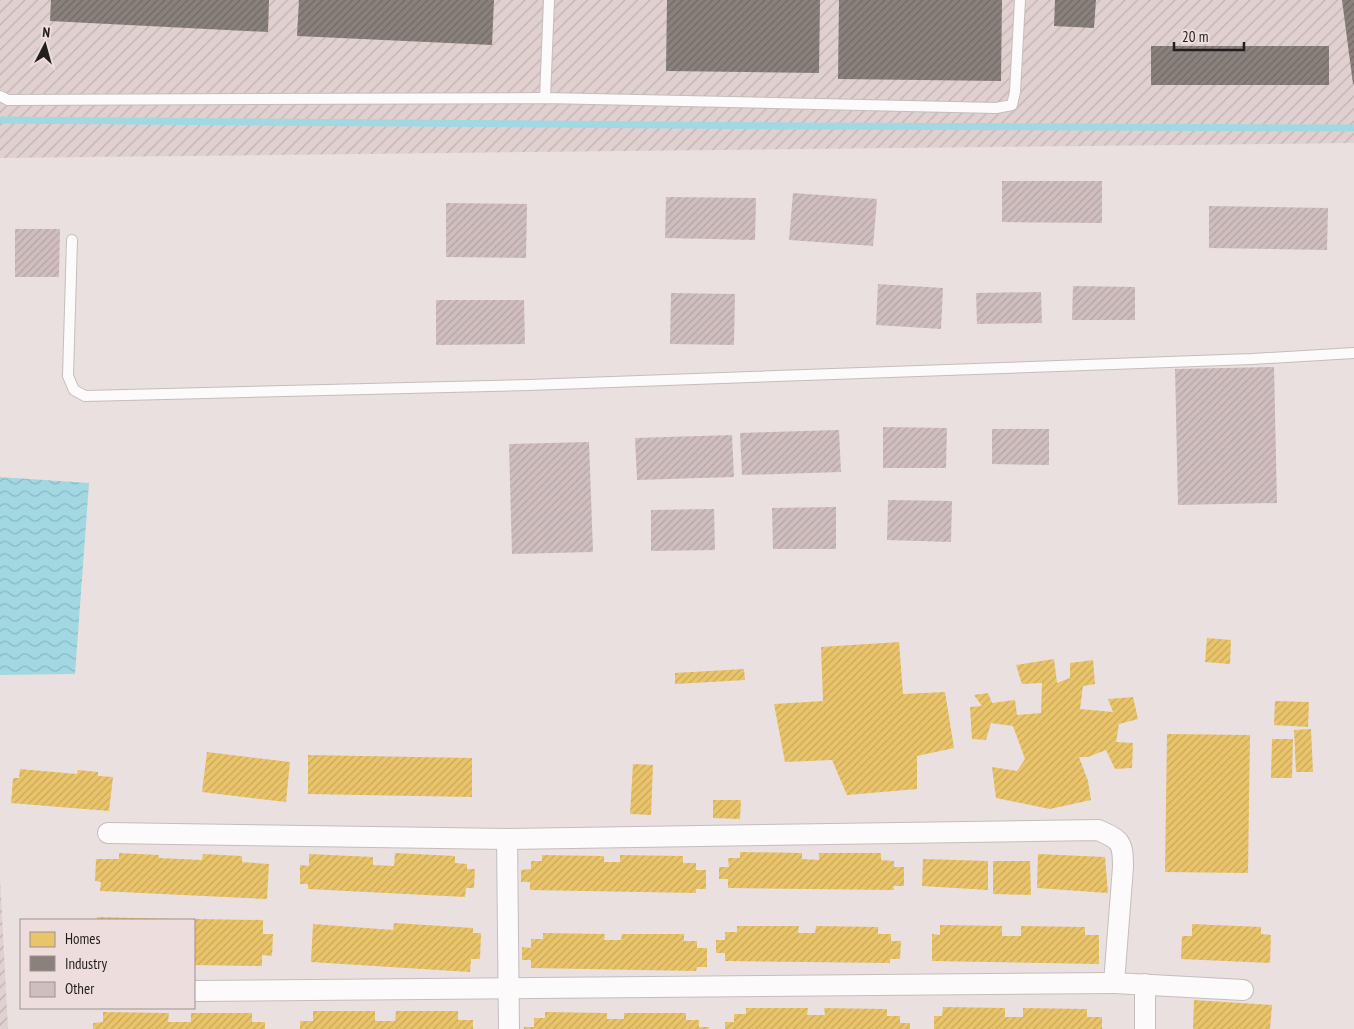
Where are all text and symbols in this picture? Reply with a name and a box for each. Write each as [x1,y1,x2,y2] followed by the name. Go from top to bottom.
[20,20,70,70] north arrow
[1174,20,1244,52] scale bar
[42,23,51,41] text: N
[1182,27,1208,46] text: 20 m
[20,919,195,1009] legend
[65,929,101,948] text: Homes
[65,954,107,973] text: Industry
[65,979,95,998] text: Other

